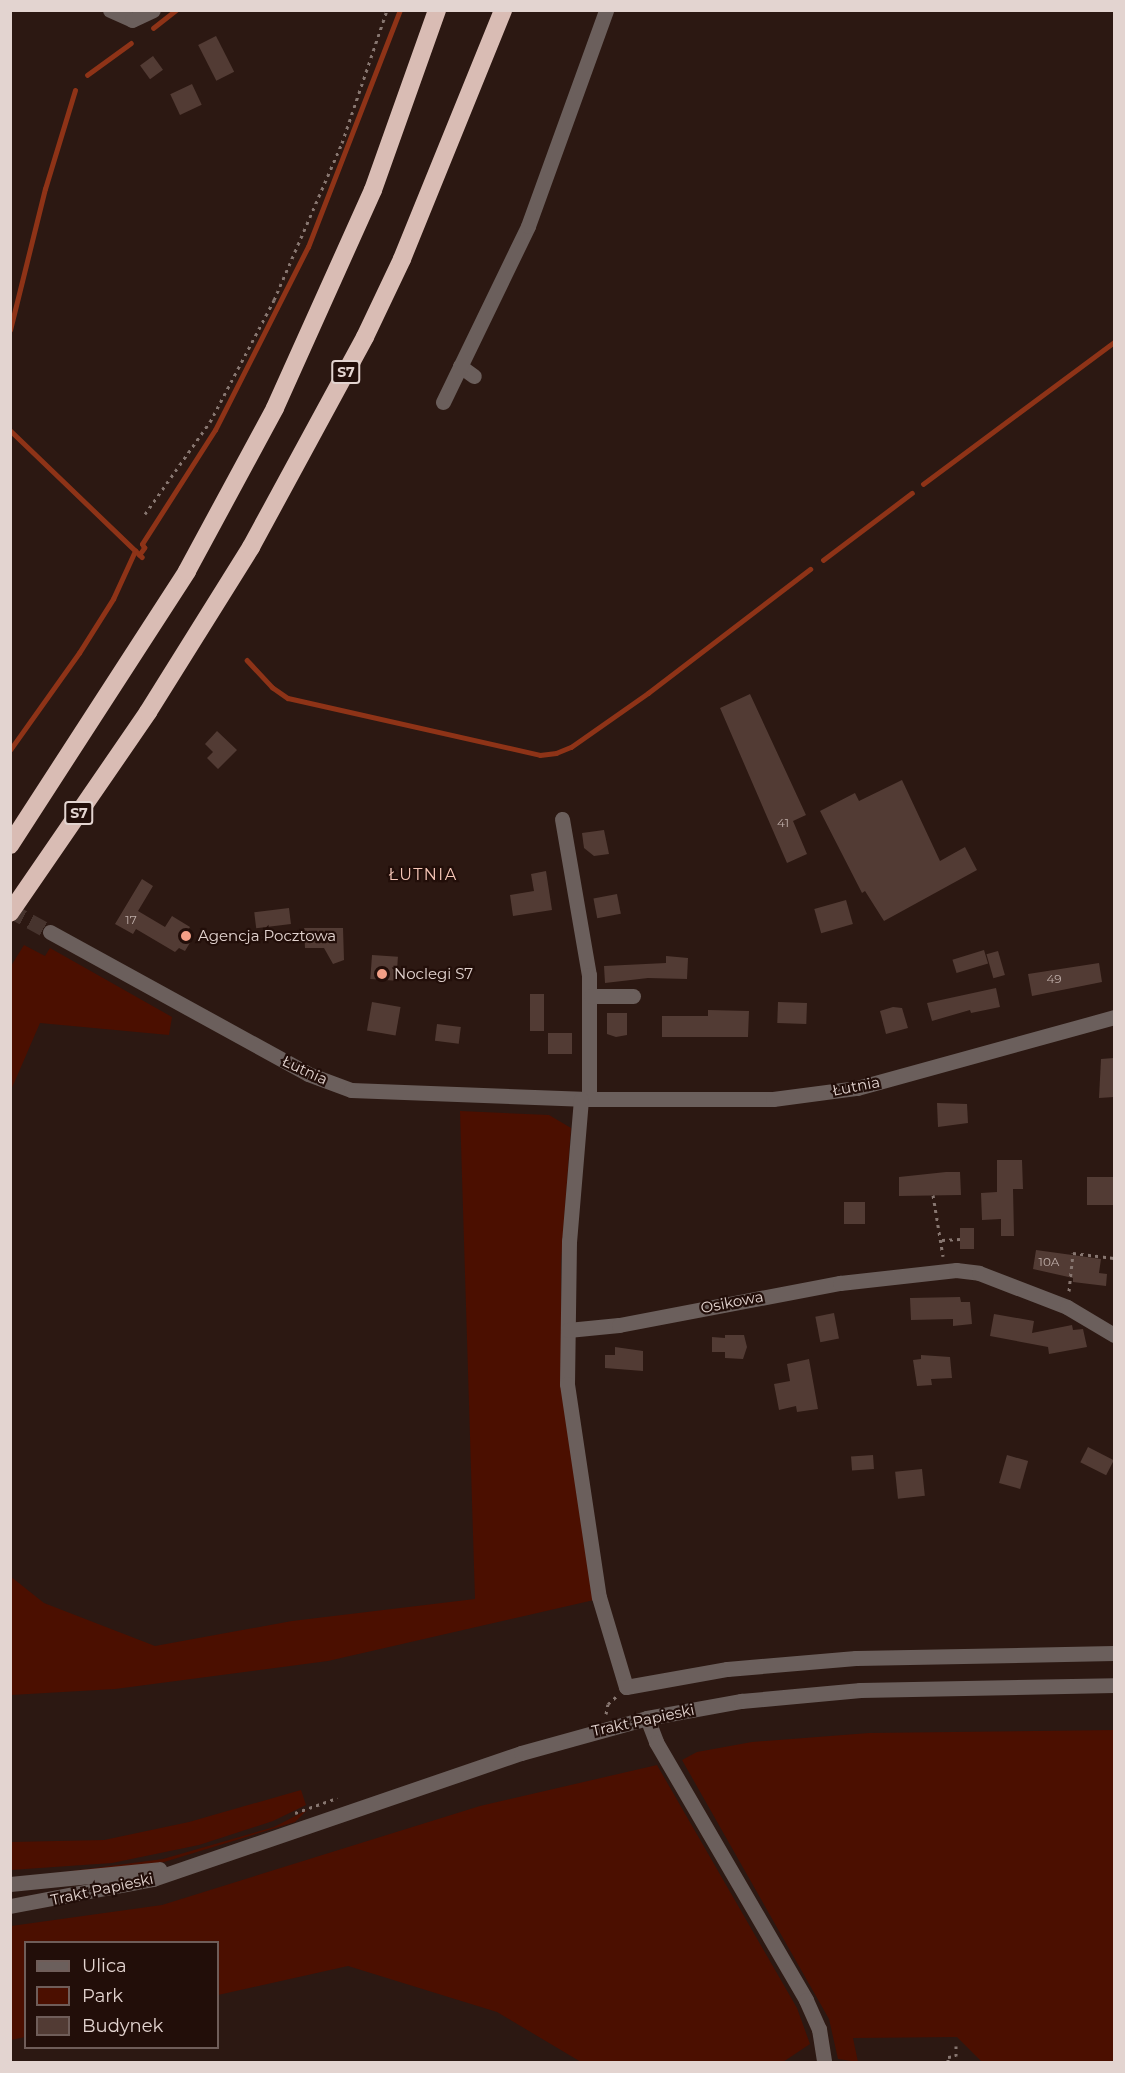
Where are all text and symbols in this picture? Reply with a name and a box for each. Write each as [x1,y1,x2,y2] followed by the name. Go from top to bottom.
[331,361,361,383] road number: S7
[64,802,94,824] road number: S7
[777,816,789,830] house number: 41
[388,865,458,885] district label: ŁUTNIA
[125,913,137,927] house number: 17
[198,927,336,945] place label: Agencja Pocztowa
[179,929,193,943] marker: Agencja Pocztowa
[394,965,473,983] place label: Noclegi S7
[375,967,389,981] marker: Noclegi S7
[1046,972,1062,986] house number: 49
[279,1052,331,1088] street label: Łutnia
[831,1073,881,1099] street label: Łutnia
[1039,1255,1059,1269] house number: 10A
[699,1287,765,1317] street label: Osikowa
[590,1700,696,1740] street label: Trakt Papieski
[49,1869,155,1909] street label: Trakt Papieski
[24,1941,219,2049] legend
[82,1955,127,1977] text: Ulica
[82,1985,123,2007] text: Park
[82,2015,163,2037] text: Budynek

